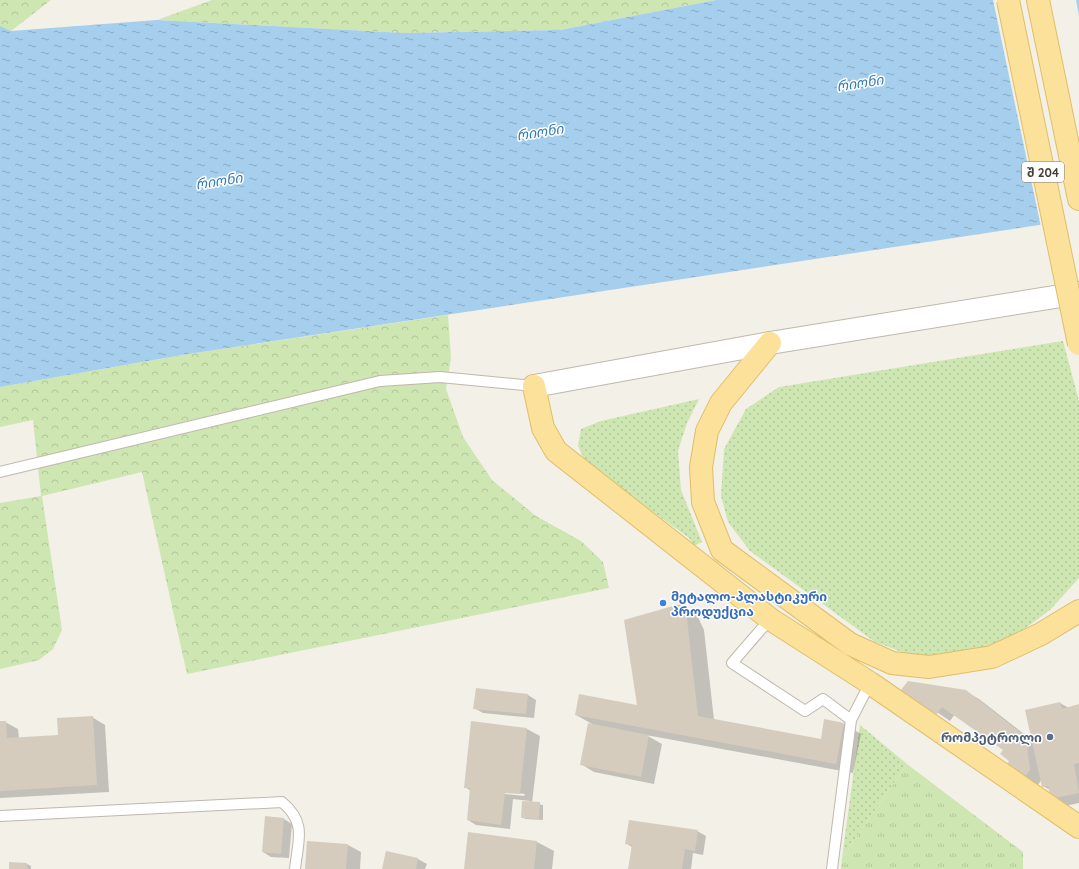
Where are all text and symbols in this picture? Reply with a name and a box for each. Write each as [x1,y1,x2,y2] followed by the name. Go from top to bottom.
[835,70,886,96] water label: რიონი
[515,119,566,145] water label: რიონი
[1022,162,1064,182] road number: შ 204
[194,168,245,194] water label: რიონი
[671,588,827,620] place label: მეტალო-პლასტიკური პროდუქცია
[658,598,668,608] marker: მეტალო-პლასტიკური პროდუქცია
[941,729,1042,746] place label: რომპეტროლი
[1045,732,1055,742] marker: რომპეტროლი

